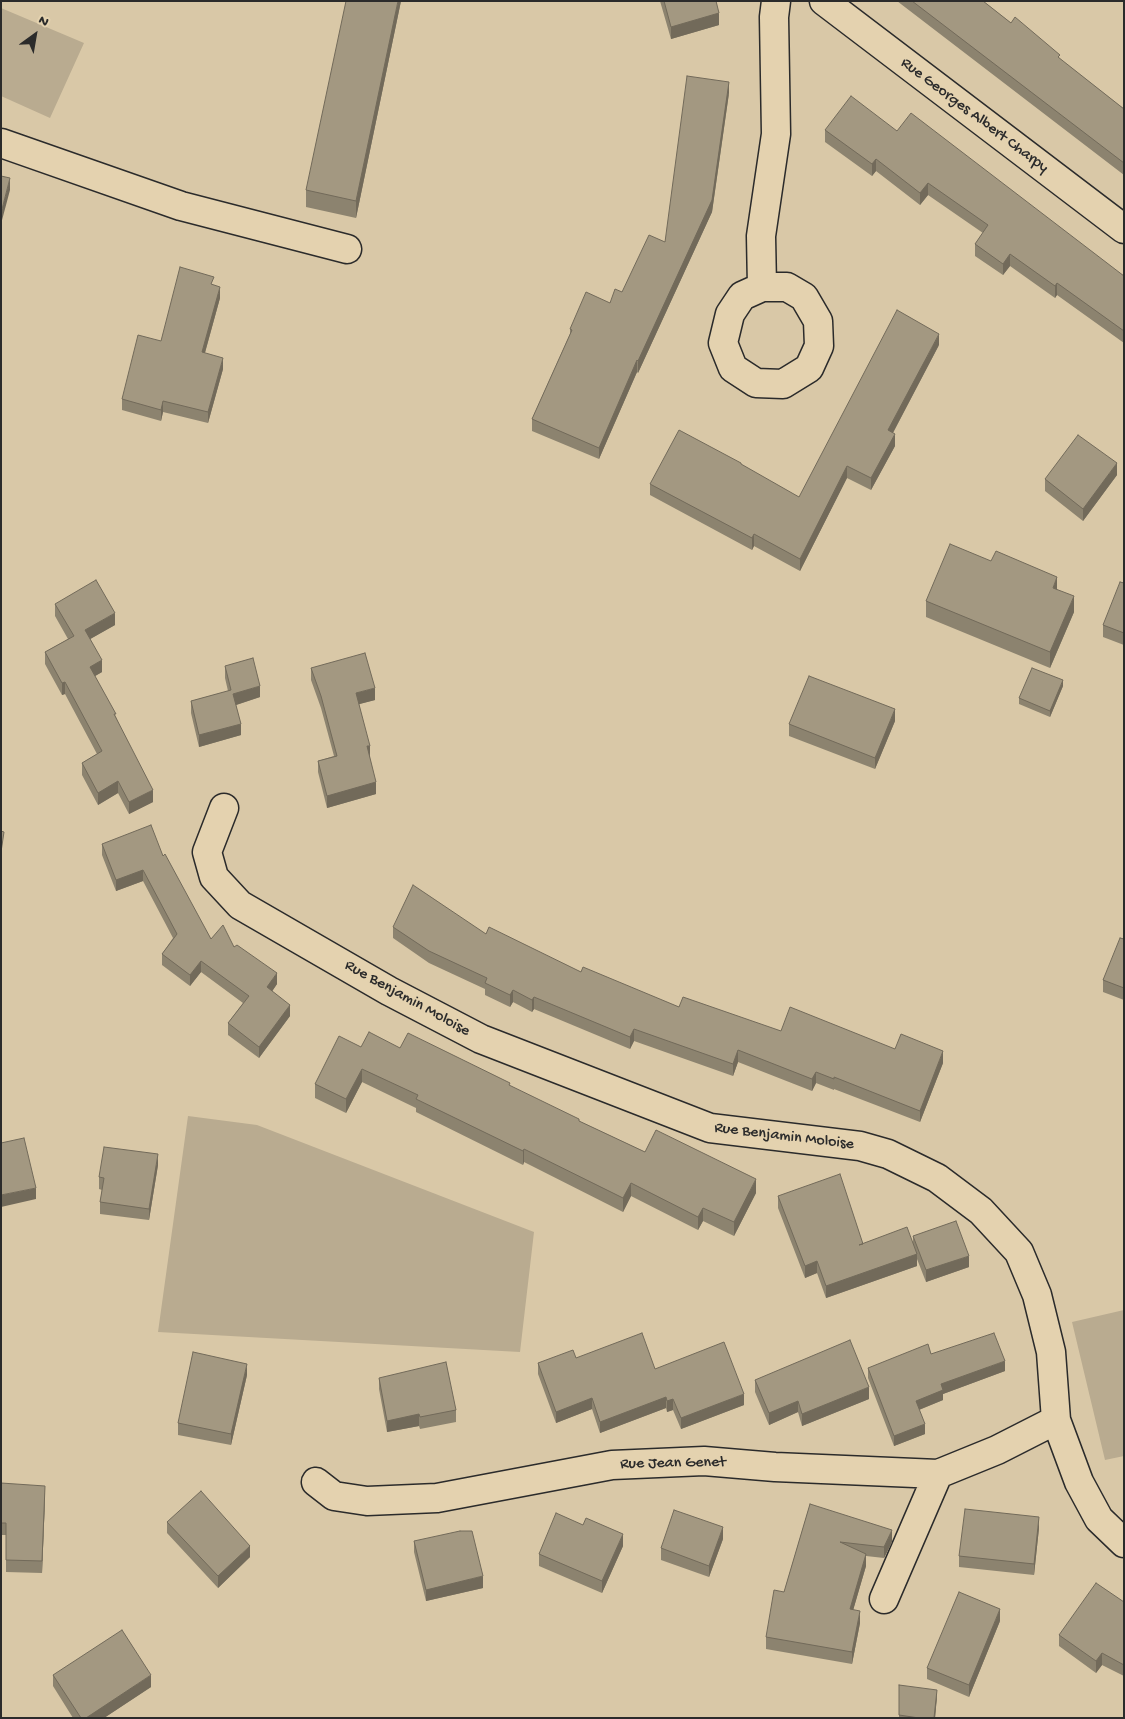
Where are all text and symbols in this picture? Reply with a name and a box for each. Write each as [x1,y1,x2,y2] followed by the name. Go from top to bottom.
[10,10,60,60] north arrow
[35,12,52,31] text: N
[896,54,1052,178] street label: Rue Georges Albert Charpy
[341,957,473,1041] street label: Rue Benjamin Moloise
[713,1119,855,1155] street label: Rue Benjamin Moloise
[620,1453,726,1475] street label: Rue Jean Genet

